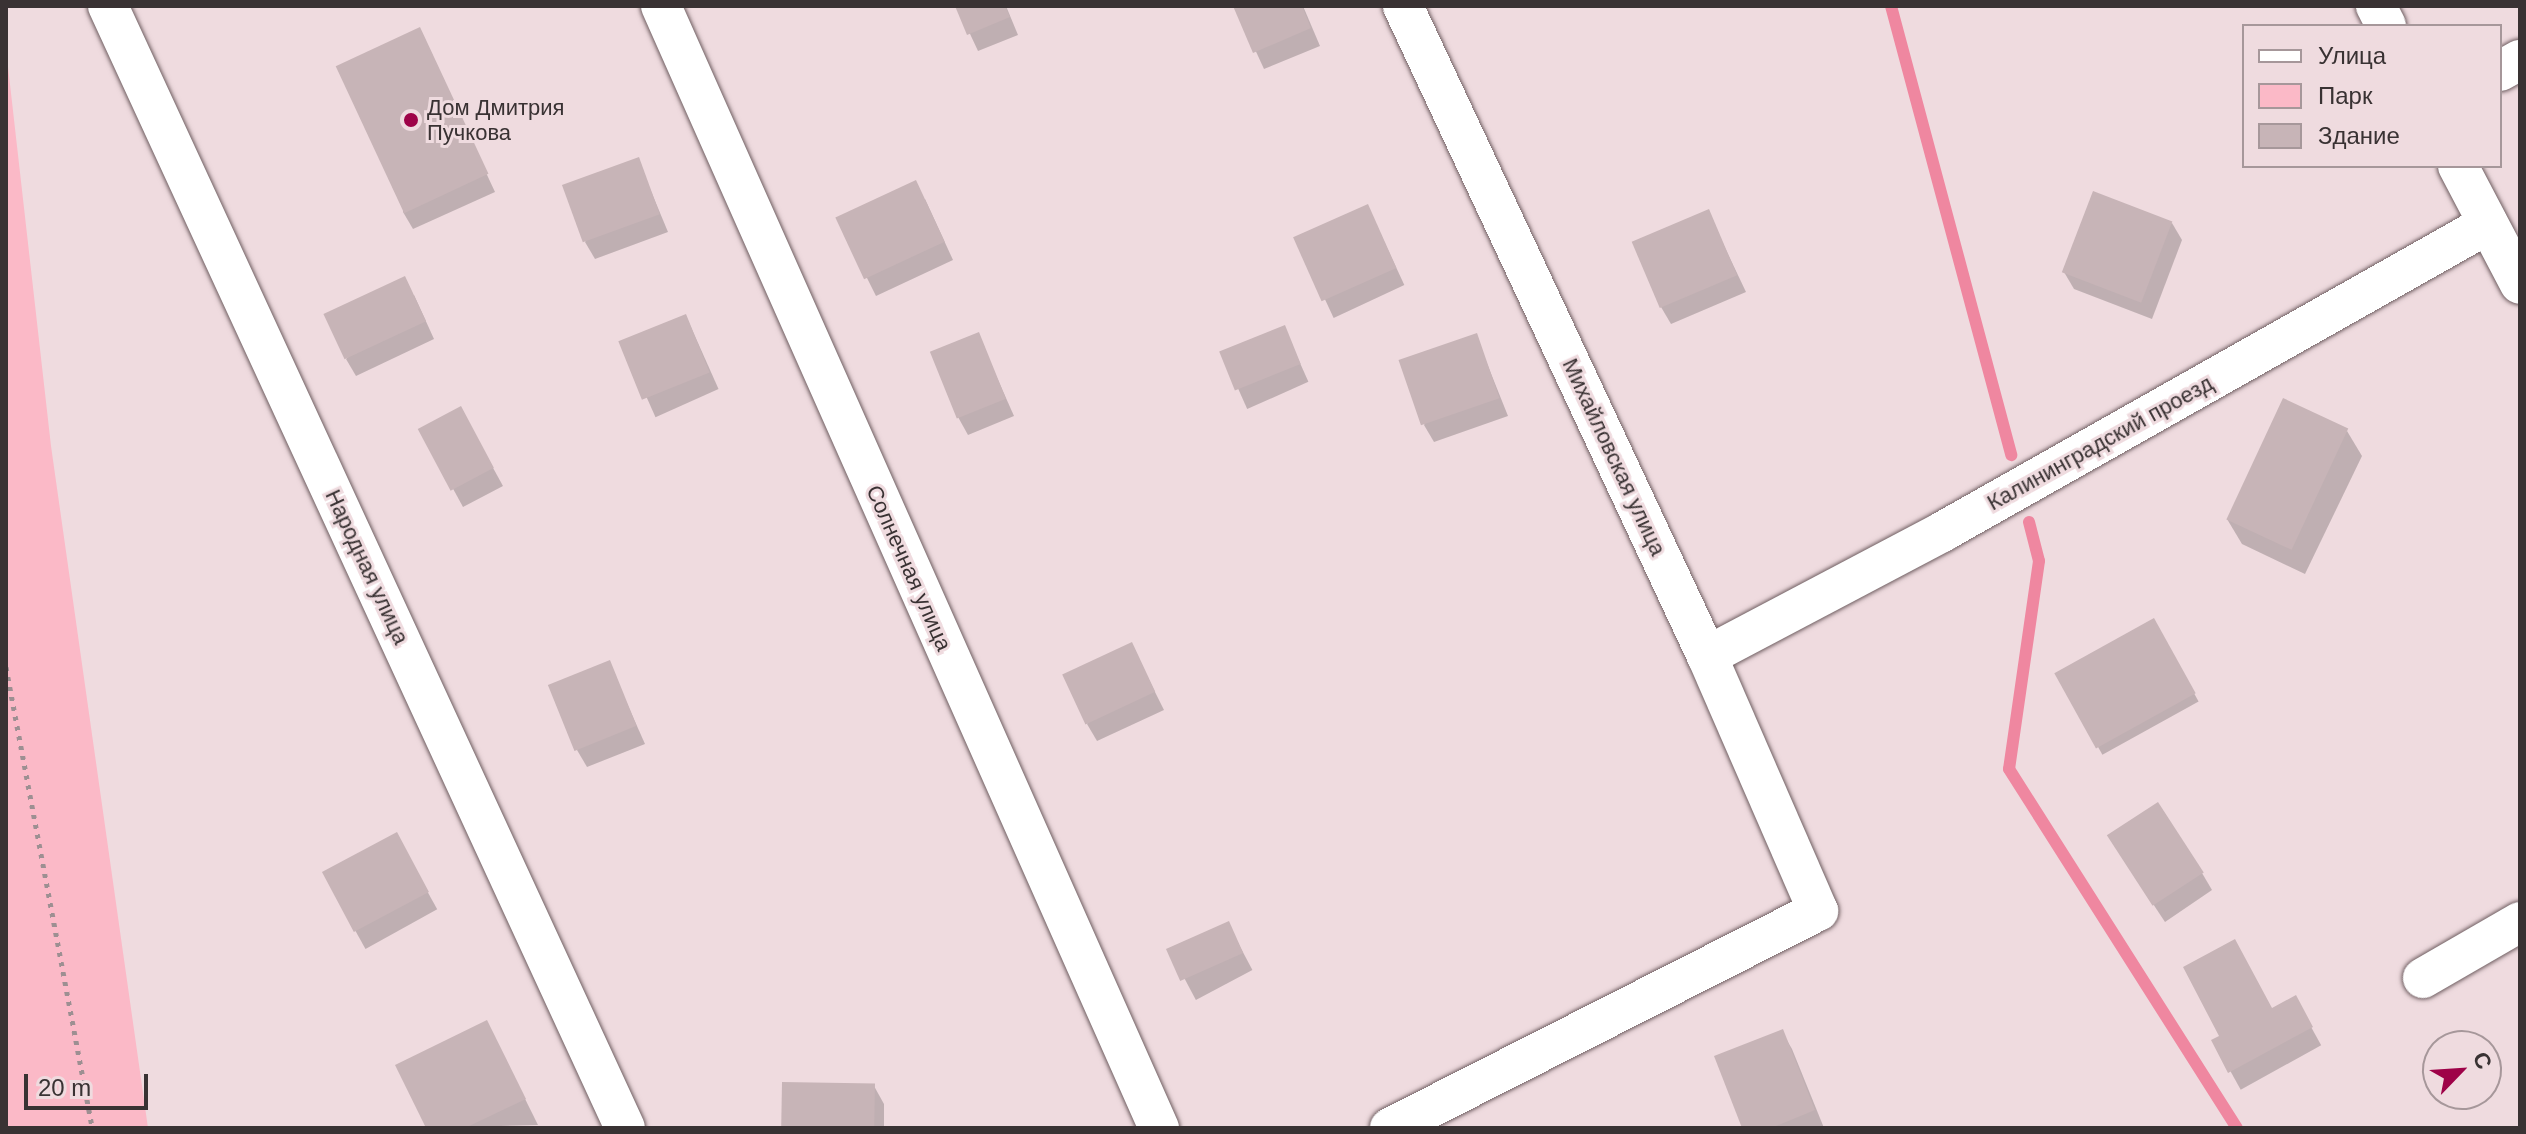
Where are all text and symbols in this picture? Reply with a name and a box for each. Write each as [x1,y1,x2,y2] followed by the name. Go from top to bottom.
[2242,24,2502,168] legend
[2318,42,2386,69] text: Улица
[2318,82,2372,109] text: Парк
[427,94,564,146] place label: Дом Дмитрия Пучкова
[402,111,420,129] marker: Дом Дмитрия Пучкова
[2318,122,2400,149] text: Здание
[1557,354,1671,560] street label: Михайловская улица
[1983,370,2217,516] street label: Калининградский проезд
[861,481,957,655] street label: Солнечная улица
[320,485,414,649] street label: Народная улица
[2422,1030,2502,1110] north arrow
[2468,1048,2497,1073] text: С
[28,1058,152,1108] scale bar
[38,1074,91,1101] text: 20 m

